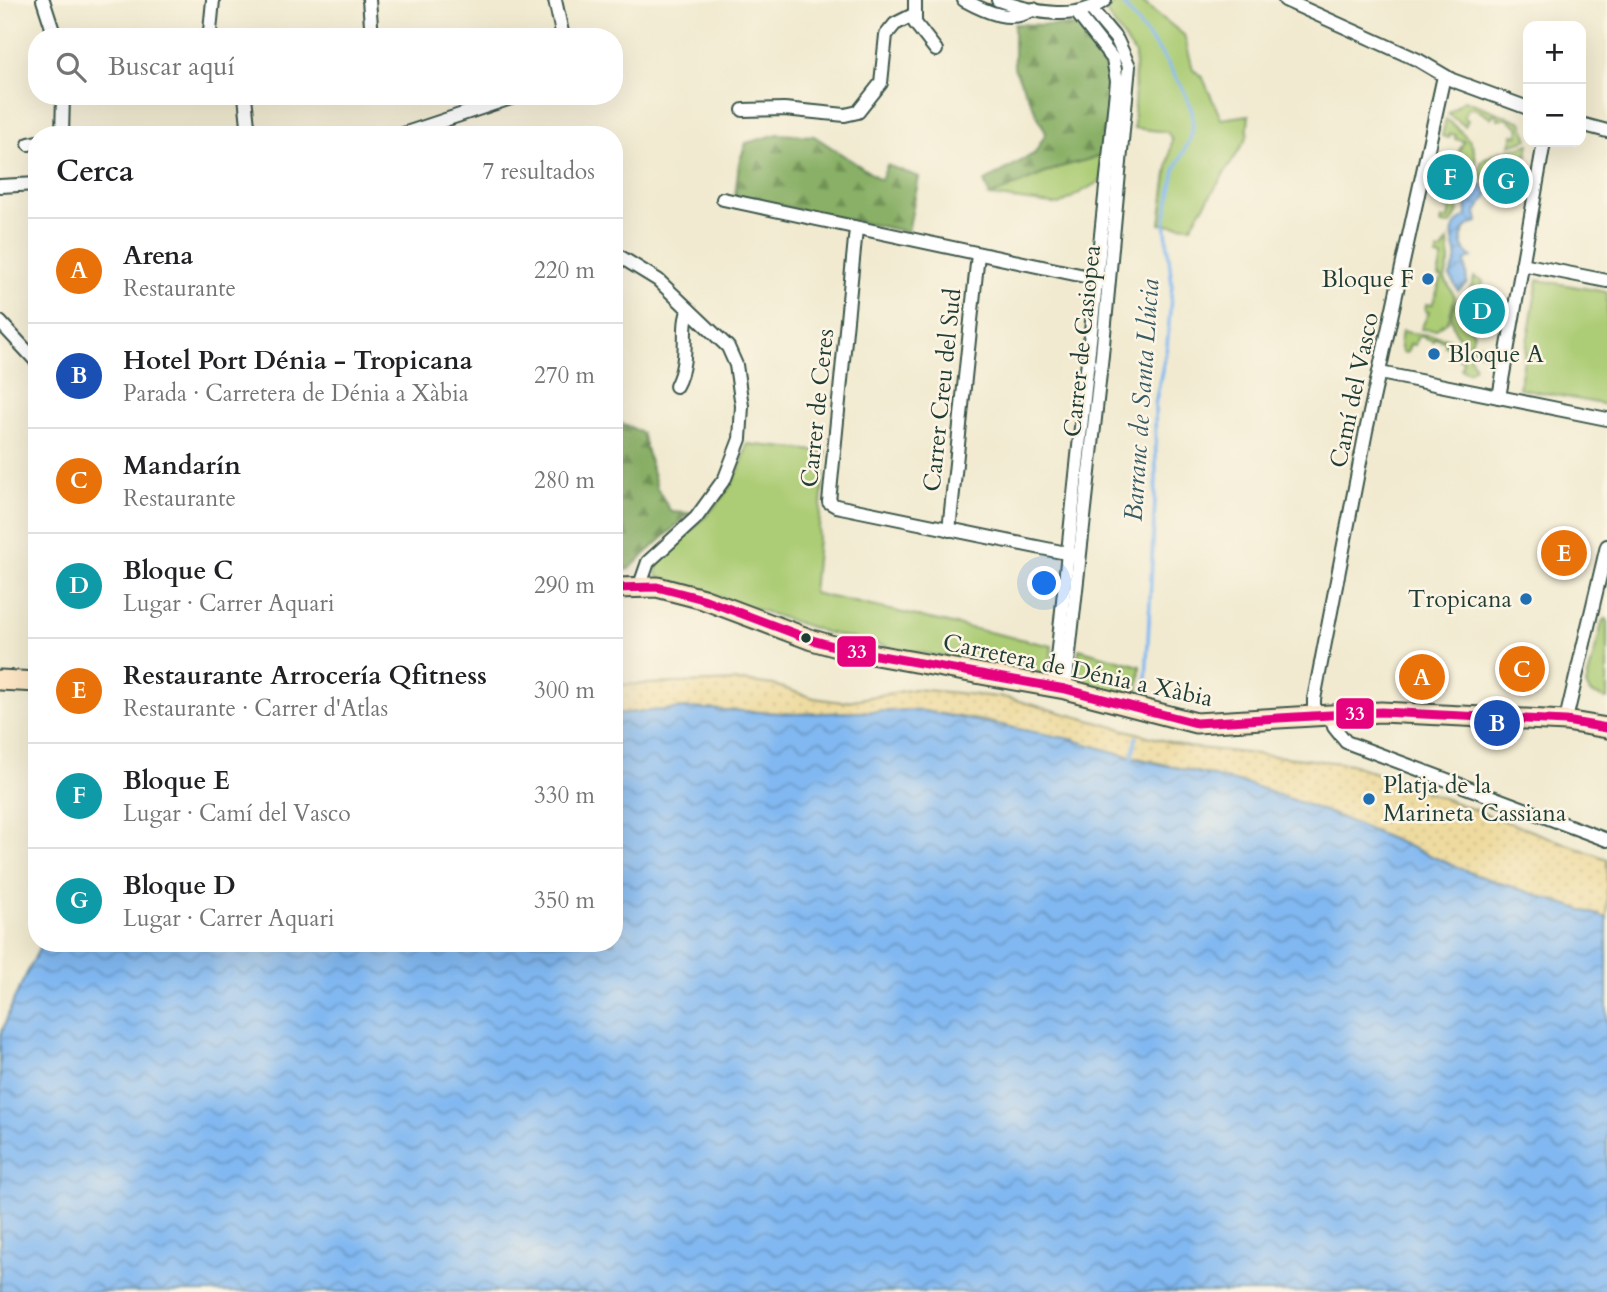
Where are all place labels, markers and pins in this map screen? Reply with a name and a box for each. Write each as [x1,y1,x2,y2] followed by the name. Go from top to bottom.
[1427,151,1473,203] pin: F
[1483,155,1529,207] pin: G
[1322,263,1414,296] place label: Bloque F
[1420,271,1436,287] marker: Bloque F
[1459,285,1505,337] pin: D
[1448,338,1545,371] place label: Bloque A
[1426,346,1442,362] marker: Bloque A
[1541,527,1587,579] pin: E
[1408,583,1513,616] place label: Tropicana
[1518,591,1534,607] marker: Tropicana
[799,631,813,645] unlabelled marker
[1499,643,1545,695] pin: C
[1399,651,1445,703] pin: A
[1474,697,1520,749] pin: B
[1383,769,1567,830] place label: Platja de la Marineta Cassiana
[1361,791,1377,807] marker: Platja de la Marineta Cassiana

